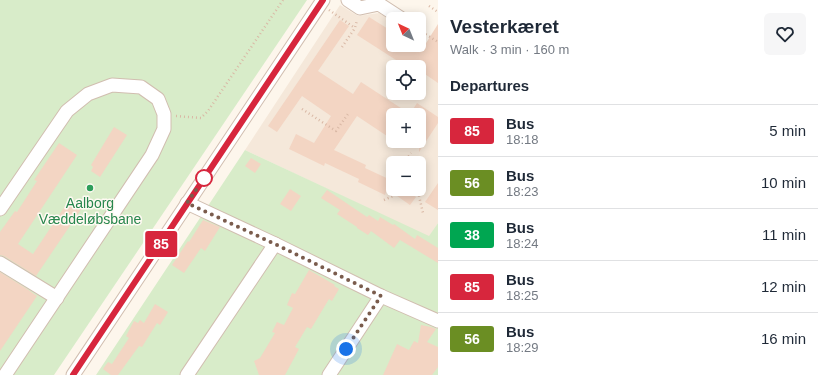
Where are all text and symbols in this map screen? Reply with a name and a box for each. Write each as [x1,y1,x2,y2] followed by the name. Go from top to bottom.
[386,12,426,52] north arrow
[386,12,426,196] map controls
[764,13,806,55] button: heart
[450,16,559,37] text: Vesterkæret
[450,42,569,57] text: Walk · 3 min · 160 m
[386,60,426,100] button: locate
[450,77,529,94] text: Departures
[386,108,426,148] button: +
[506,115,534,132] text: Bus
[769,122,806,139] text: 5 min
[464,123,480,139] text: 85
[506,132,539,147] text: 18:18
[386,156,426,196] button: −
[506,167,534,184] text: Bus
[195,169,213,187] unlabelled marker
[761,174,806,191] text: 10 min
[464,175,480,191] text: 56
[85,183,95,193] marker: Aalborg Væddeløbsbane
[506,184,539,199] text: 18:23
[39,195,142,227] place label: Aalborg Væddeløbsbane
[506,219,534,236] text: Bus
[762,226,806,243] text: 11 min
[464,227,480,243] text: 38
[143,231,179,257] line badge: 85
[153,236,169,252] text: 85
[506,236,539,251] text: 18:24
[506,271,534,288] text: Bus
[761,278,806,295] text: 12 min
[464,279,480,295] text: 85
[506,288,539,303] text: 18:25
[506,323,534,340] text: Bus
[761,330,806,347] text: 16 min
[464,331,480,347] text: 56
[336,339,356,359] your location
[506,340,539,355] text: 18:29

